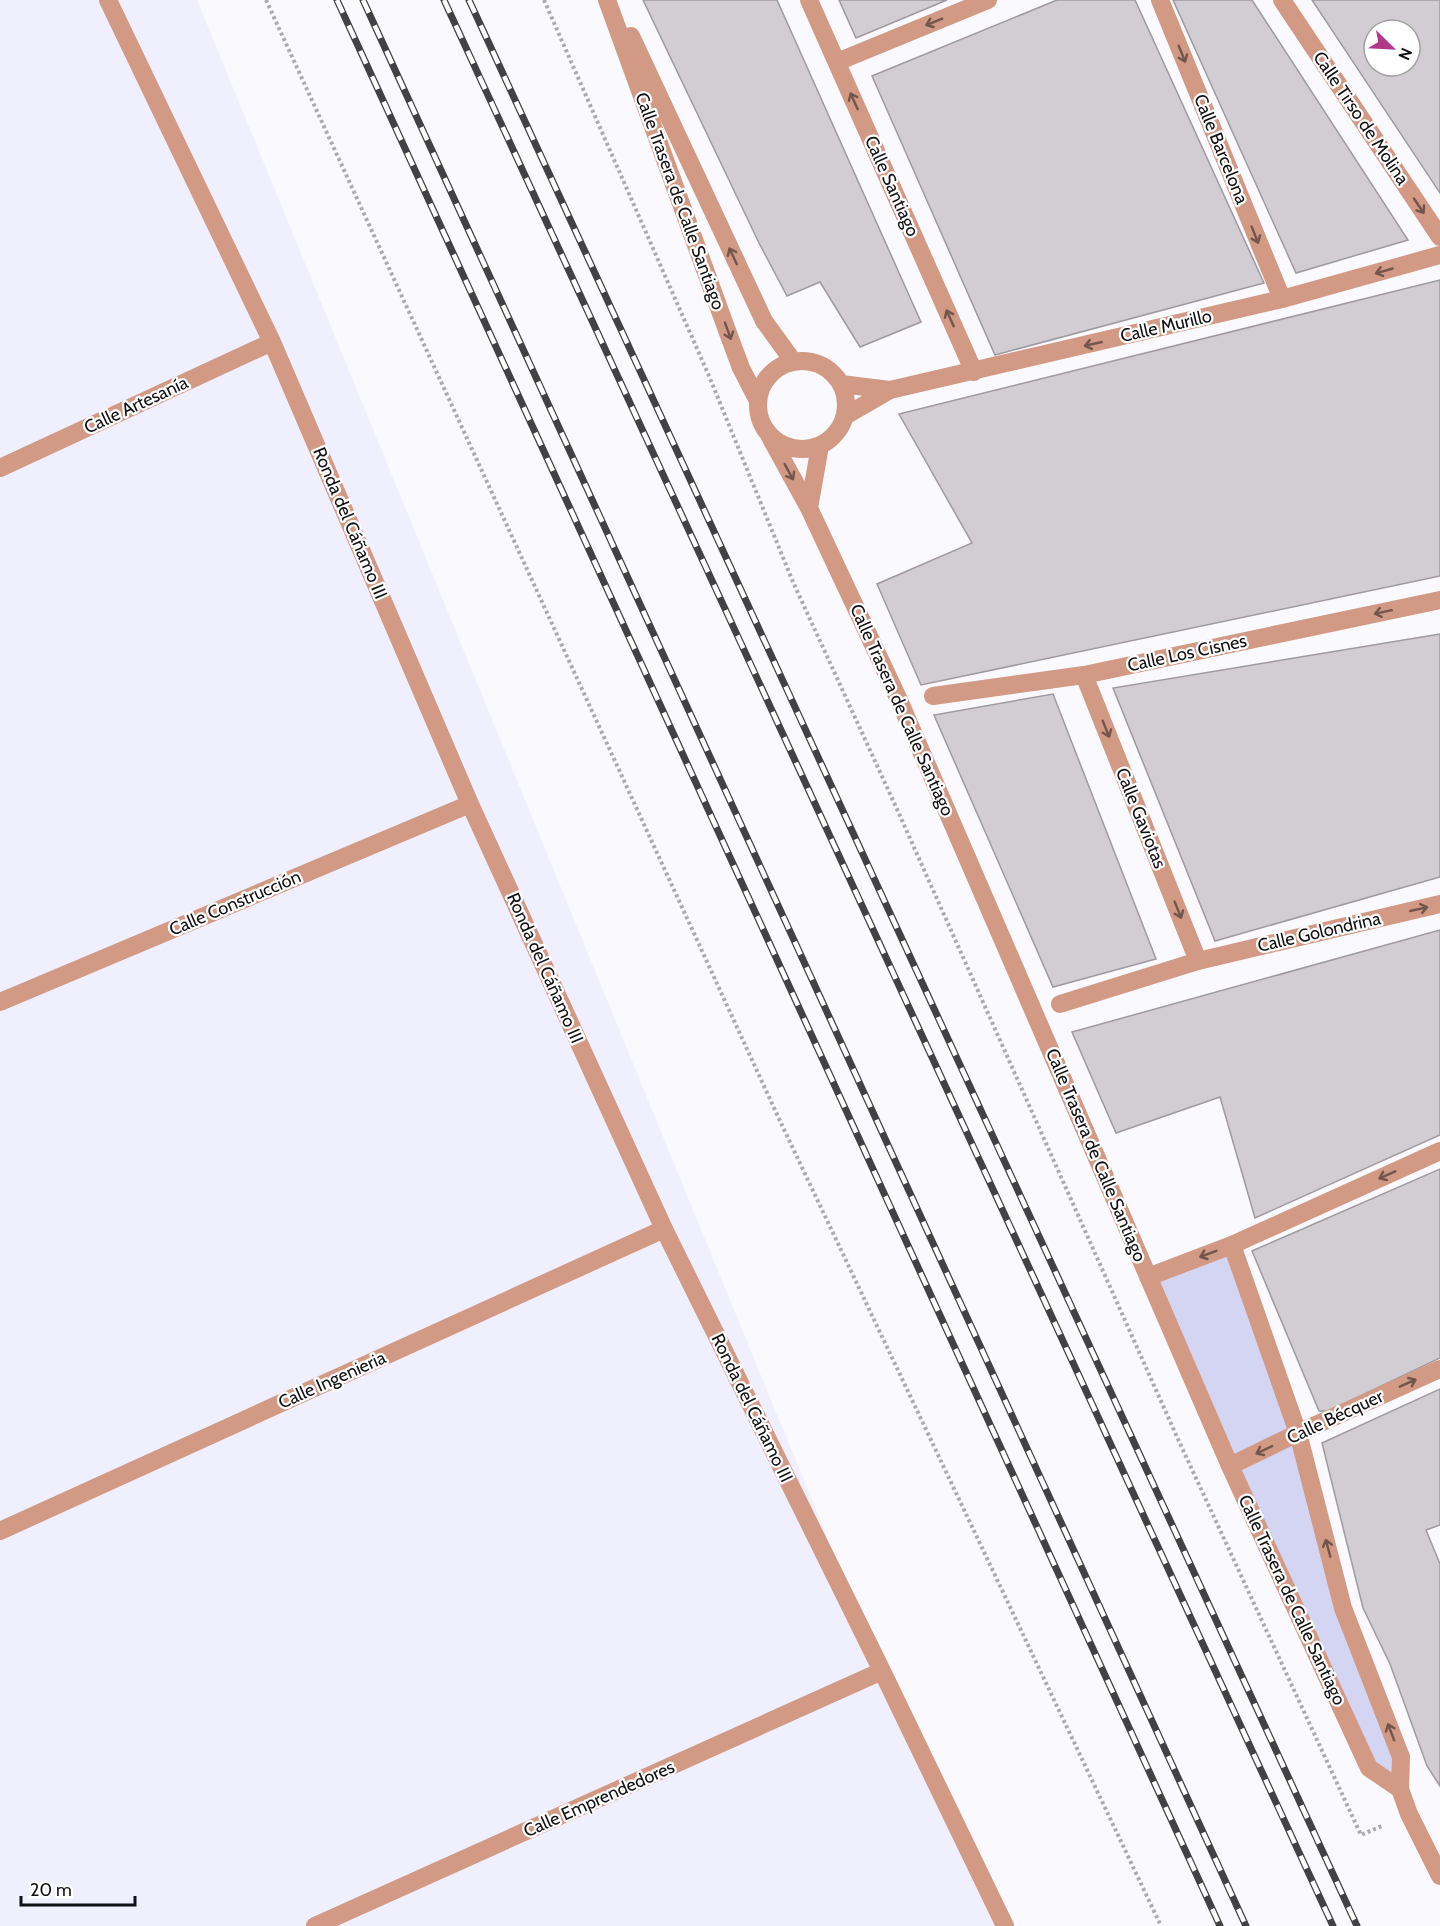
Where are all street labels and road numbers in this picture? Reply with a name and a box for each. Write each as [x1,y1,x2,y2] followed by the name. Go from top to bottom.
[1308,47,1414,189] street label: Calle Tirso de Molina
[630,89,730,313] street label: Calle Trasera de Calle Santiago
[1189,91,1253,207] street label: Calle Barcelona
[860,132,924,240] street label: Calle Santiago
[1118,305,1214,347] street label: Calle Murillo
[81,371,192,439] street label: Calle Artesanía
[308,444,392,602] street label: Ronda del Cáñamo III
[845,601,959,819] street label: Calle Trasera de Calle Santiago
[1125,630,1249,676] street label: Calle Los Cisnes
[1111,765,1171,871] street label: Calle Gaviotas
[166,865,304,941] street label: Calle Construcción
[502,889,588,1047] street label: Ronda del Cáñamo III
[1255,907,1383,957] street label: Calle Golondrina
[1041,1045,1151,1265] street label: Calle Trasera de Calle Santiago
[706,1330,798,1486] street label: Ronda del Cáñamo III
[275,1346,389,1413] street label: Calle Ingenieria
[1283,1385,1387,1449] street label: Calle Bécquer
[1234,1491,1351,1709] street label: Calle Trasera de Calle Santiago
[520,1756,678,1842] street label: Calle Emprendedores

